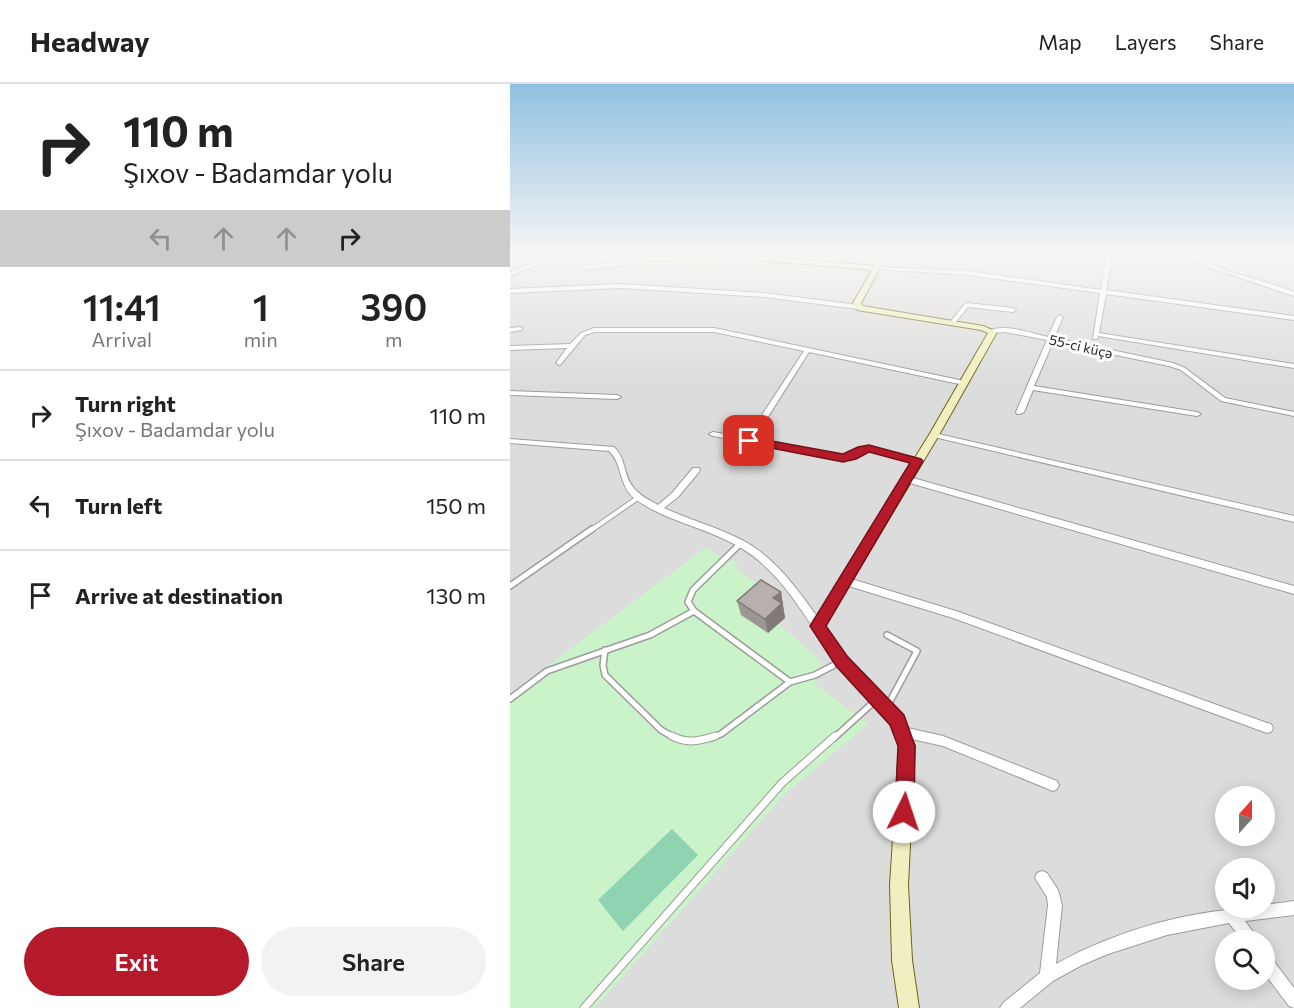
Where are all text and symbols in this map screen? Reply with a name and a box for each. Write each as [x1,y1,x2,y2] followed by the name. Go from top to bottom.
[30,24,150,58] text: Headway
[1038,29,1082,54] text: Map
[1115,29,1177,54] text: Layers
[1210,29,1264,54] text: Share
[123,104,234,156] text: 110 m
[24,108,102,186] icon: right
[123,156,393,189] text: Şıxov - Badamdar yolu
[144,222,177,255] icon: left
[207,222,240,255] icon: ahead
[270,222,303,255] icon: ahead
[333,222,366,255] icon: right
[83,284,161,328] text: 11:41
[253,284,269,328] text: 1
[360,284,427,328] text: 390
[92,327,152,351] text: Arrival
[244,327,278,351] text: min
[385,327,403,351] text: m
[1047,330,1115,362] street label: 55-ci küçə
[75,390,176,417] text: Turn right
[24,399,57,432] icon: right
[429,402,486,429] text: 110 m
[723,415,774,466] pin
[75,417,275,441] text: Şıxov - Badamdar yolu
[732,424,765,457] icon: arrive
[24,489,57,522] icon: left
[75,492,162,519] text: Turn left
[426,492,486,519] text: 150 m
[24,579,57,612] icon: arrive
[75,582,283,609] text: Arrive at destination
[426,582,486,609] text: 130 m
[872,780,936,844] position arrow
[1215,786,1275,846] north arrow
[1215,786,1275,990] map controls
[1215,858,1275,918] button: sound
[24,927,249,996] button: Exit
[261,927,486,996] button: Share
[1215,930,1275,990] button: search

